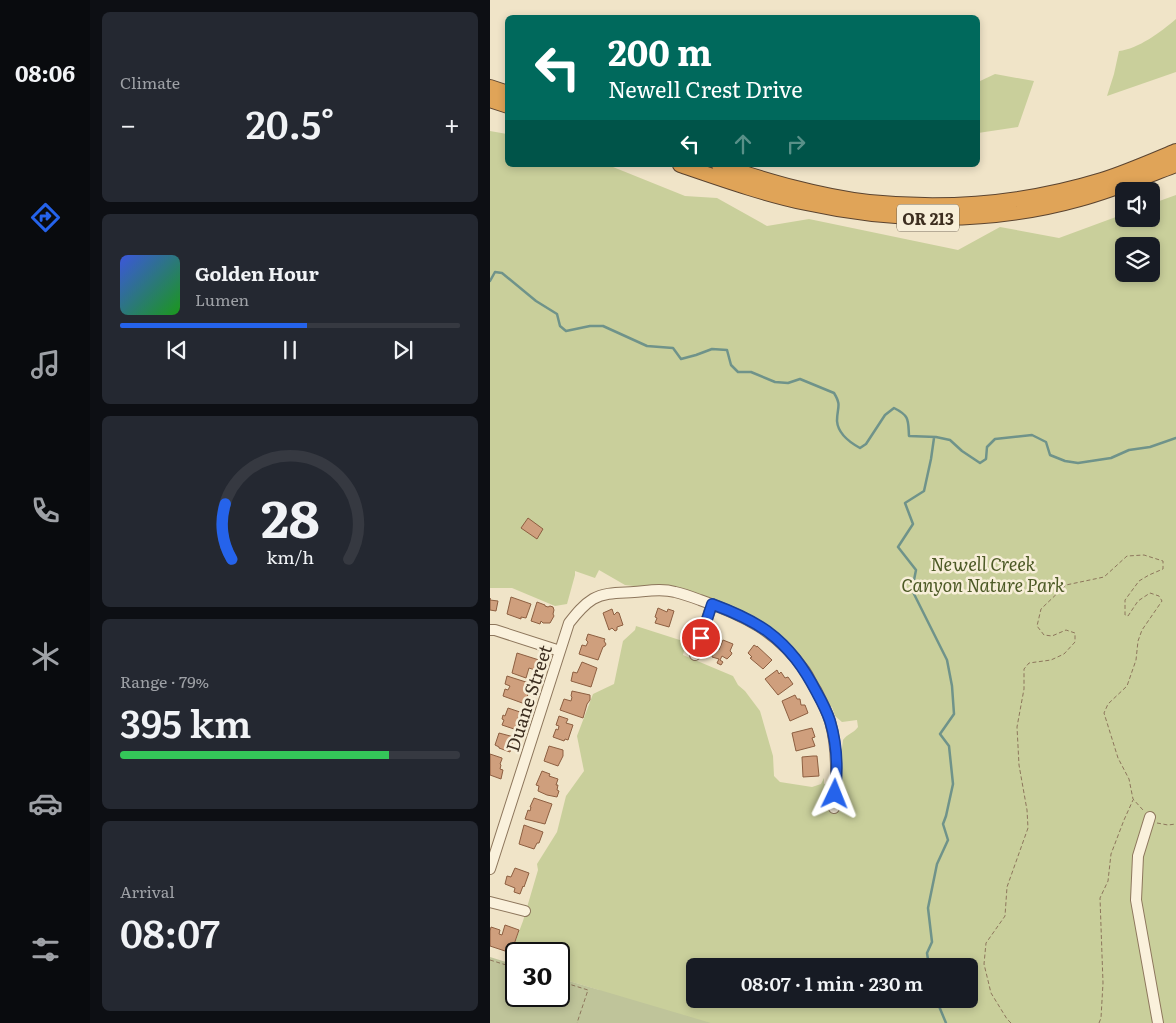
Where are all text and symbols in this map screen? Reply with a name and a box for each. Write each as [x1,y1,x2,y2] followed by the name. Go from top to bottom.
[608,25,712,77] text: 200 m
[525,35,590,100] icon: left
[15,56,75,89] text: 08:06
[120,70,180,94] text: Climate
[608,72,803,105] text: Newell Crest Drive
[246,94,334,151] text: 20.5°
[120,102,136,144] text: −
[444,102,460,144] text: +
[676,130,704,158] icon: left
[729,130,757,158] icon: ahead
[782,130,810,158] icon: right
[1115,182,1160,282] map controls
[1115,182,1160,227] button: sound
[28,200,63,235] icon: directions
[897,204,959,232] road number: OR 213
[1115,237,1160,282] button: layers
[195,259,319,287] text: Golden Hour
[195,287,249,311] text: Lumen
[163,336,191,364] icon: previous
[276,336,304,364] icon: pause
[389,336,417,364] icon: next
[28,347,63,382] icon: music
[261,476,319,554] text: 28
[28,493,63,528] icon: phone
[266,543,314,570] text: km/h
[901,550,1065,598] park label: Newell Creek Canyon Nature Park
[680,617,722,659] pin
[687,624,715,652] icon: arrive
[28,639,63,674] icon: climate
[498,640,558,755] street label: Duane Street
[120,669,209,693] text: Range · 79%
[120,693,251,750] text: 395 km
[808,767,860,819] position arrow
[28,786,63,821] icon: car
[120,879,175,903] text: Arrival
[120,903,220,960] text: 08:07
[28,932,63,967] icon: filters
[505,942,570,1007] speed limit sign: 30
[741,969,923,997] text: 08:07 · 1 min · 230 m

